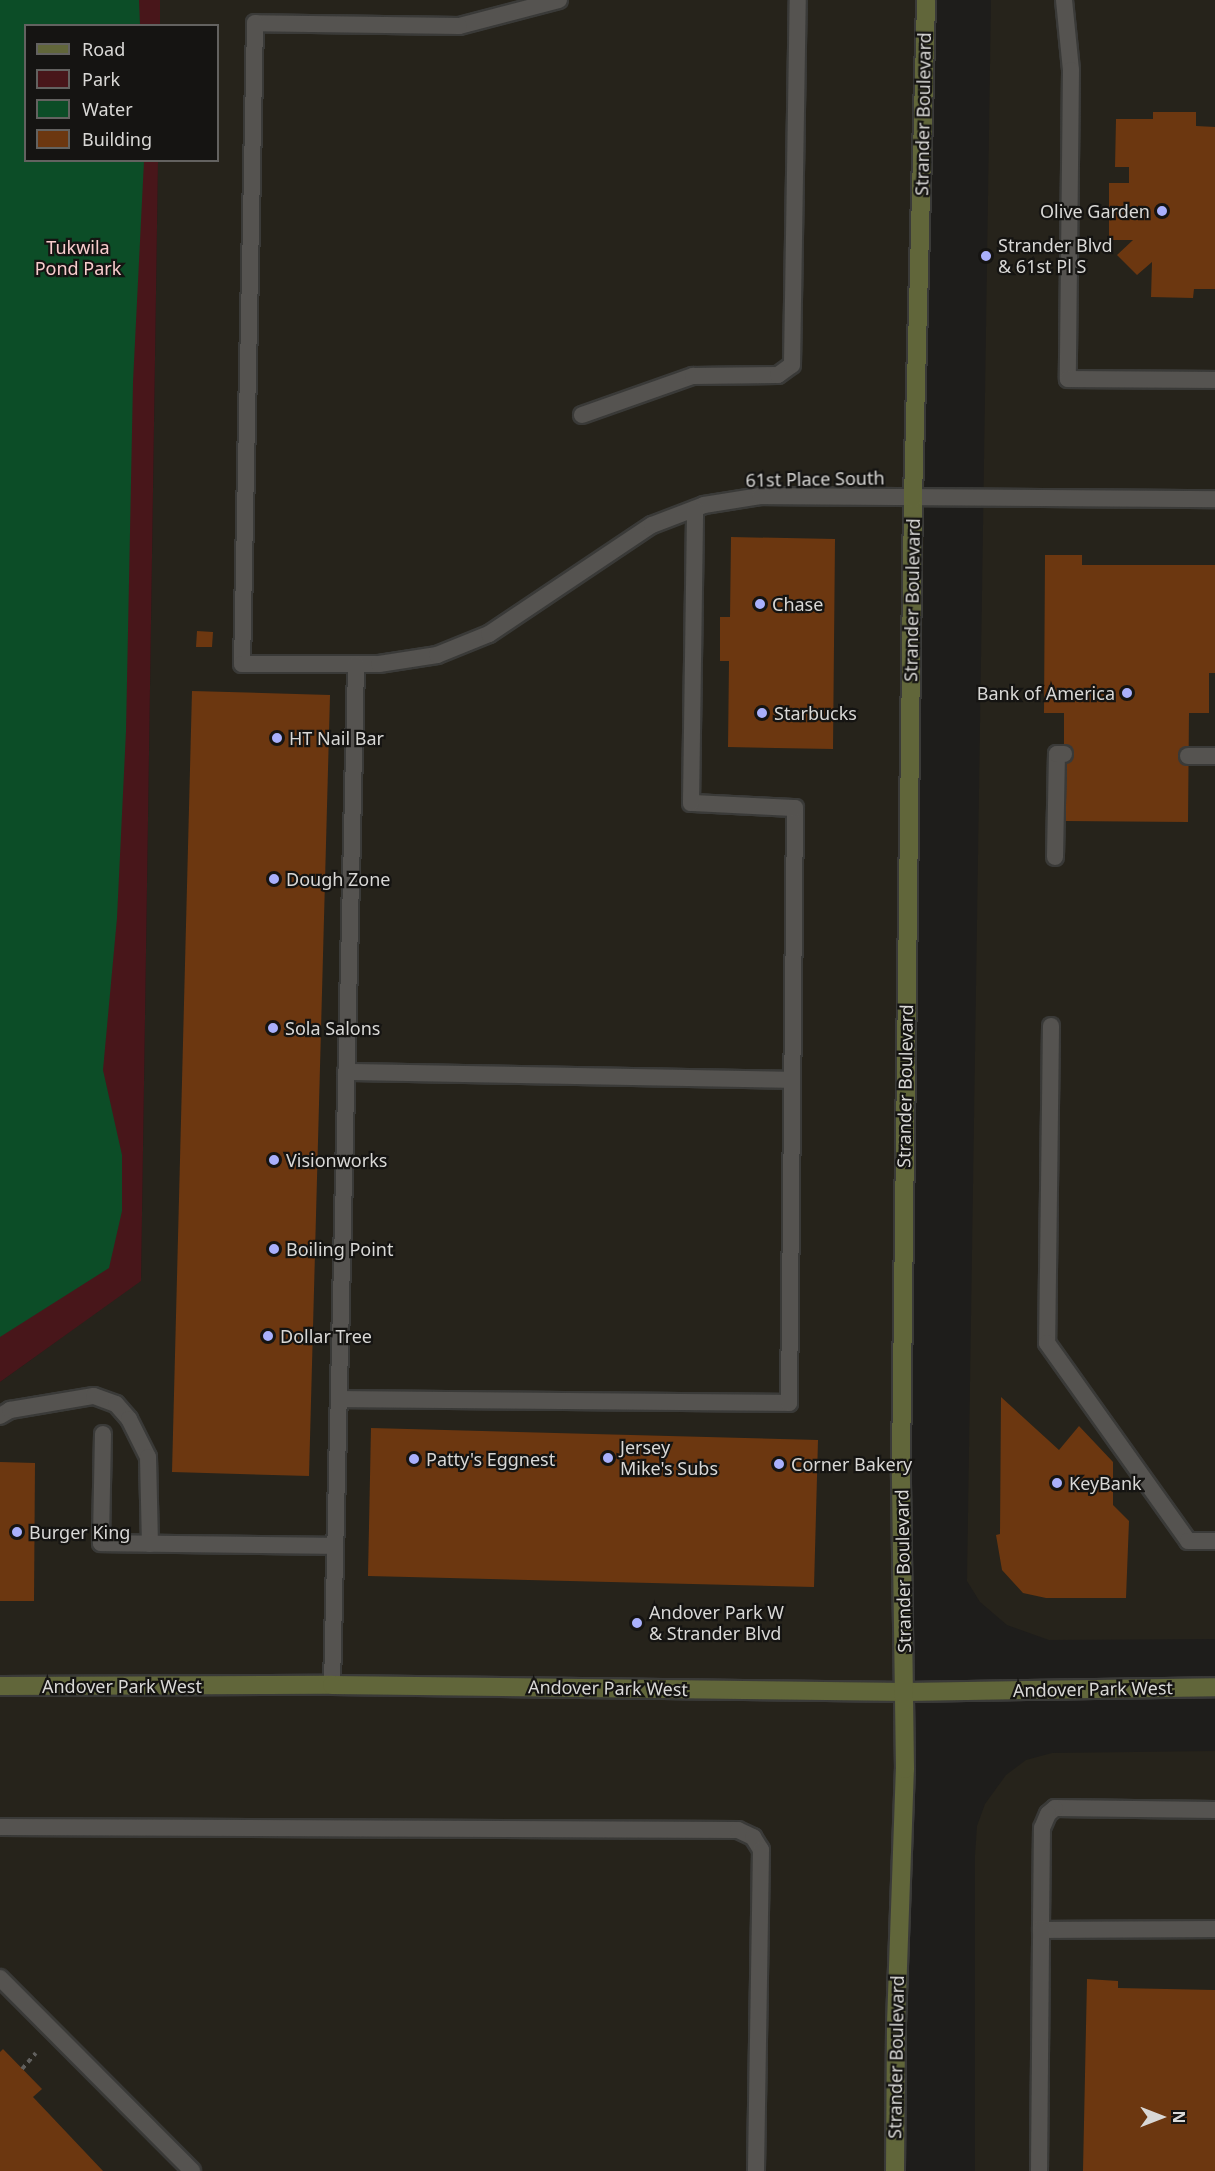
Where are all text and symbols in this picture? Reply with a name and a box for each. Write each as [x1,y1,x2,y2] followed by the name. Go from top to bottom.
[24,24,219,162] legend
[911,32,935,196] street label: Strander Boulevard
[82,37,125,61] text: Road
[82,67,120,91] text: Park
[82,97,133,121] text: Water
[82,127,152,151] text: Building
[1040,200,1150,222] place label: Olive Garden
[1155,204,1169,218] marker: Olive Garden
[998,235,1113,278] place label: Strander Blvd & 61st Pl S
[35,237,121,280] park label: Tukwila Pond Park
[979,249,993,263] marker: Strander Blvd & 61st Pl S
[745,467,885,491] street label: 61st Place South
[900,518,924,682] street label: Strander Boulevard
[772,593,823,615] place label: Chase
[753,597,767,611] marker: Chase
[977,682,1115,704] place label: Bank of America
[1120,686,1134,700] marker: Bank of America
[774,702,857,724] place label: Starbucks
[755,706,769,720] marker: Starbucks
[289,727,384,749] place label: HT Nail Bar
[270,731,284,745] marker: HT Nail Bar
[286,868,390,890] place label: Dough Zone
[267,872,281,886] marker: Dough Zone
[893,1004,917,1168] street label: Strander Boulevard
[285,1017,380,1039] place label: Sola Salons
[266,1021,280,1035] marker: Sola Salons
[286,1149,387,1171] place label: Visionworks
[267,1153,281,1167] marker: Visionworks
[286,1238,393,1260] place label: Boiling Point
[267,1242,281,1256] marker: Boiling Point
[280,1325,372,1347] place label: Dollar Tree
[261,1329,275,1343] marker: Dollar Tree
[620,1437,718,1480] place label: Jersey Mike's Subs
[426,1448,555,1470] place label: Patty's Eggnest
[601,1451,615,1465] marker: Jersey Mike's Subs
[407,1452,421,1466] marker: Patty's Eggnest
[791,1453,912,1475] place label: Corner Bakery
[772,1457,786,1471] marker: Corner Bakery
[1069,1472,1142,1494] place label: KeyBank
[1050,1476,1064,1490] marker: KeyBank
[891,1489,915,1653] street label: Strander Boulevard
[29,1521,130,1543] place label: Burger King
[10,1525,24,1539] marker: Burger King
[649,1602,784,1644] place label: Andover Park W & Strander Blvd
[630,1616,644,1630] marker: Andover Park W & Strander Blvd
[42,1675,202,1697] street label: Andover Park West
[528,1676,688,1700] street label: Andover Park West
[1013,1677,1173,1701] street label: Andover Park West
[884,1975,908,2139] street label: Strander Boulevard
[1131,2087,1191,2147] north arrow
[1168,2110,1190,2124] text: N

